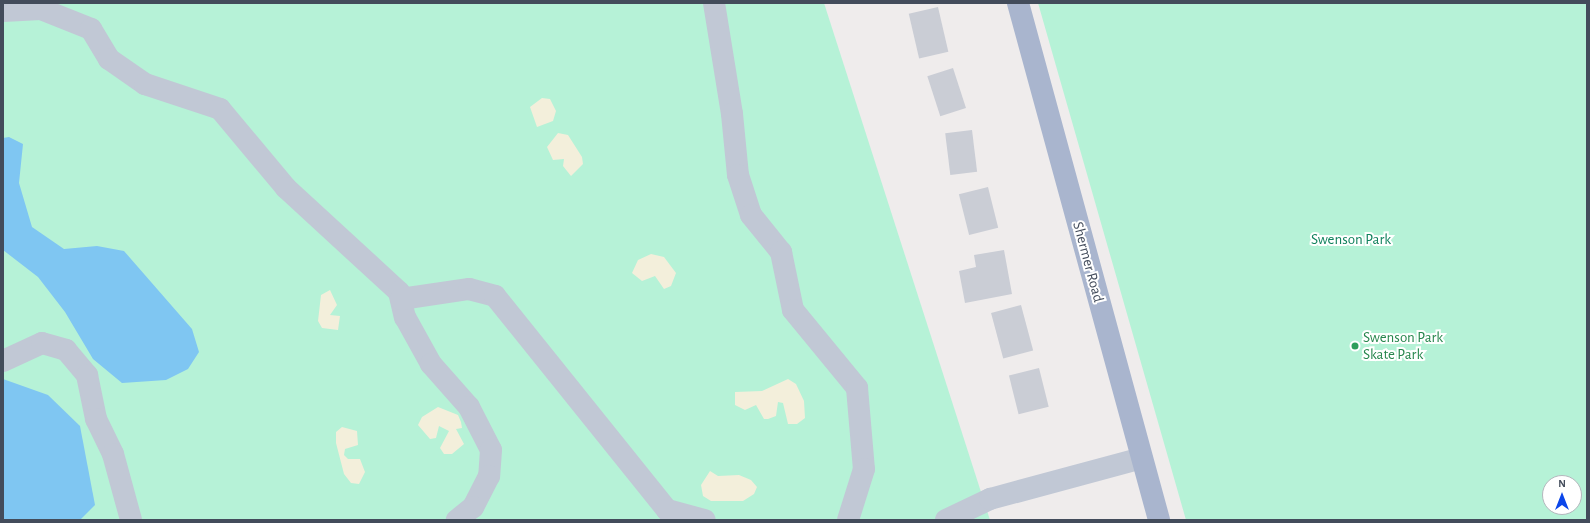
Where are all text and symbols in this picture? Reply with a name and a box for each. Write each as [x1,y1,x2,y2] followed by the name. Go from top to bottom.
[1069,220,1107,304] street label: Shermer Road
[1311,231,1391,249] park label: Swenson Park
[1363,328,1443,363] place label: Swenson Park Skate Park
[1350,341,1360,351] marker: Swenson Park Skate Park
[1542,475,1582,515] north arrow
[1558,478,1566,489] text: N

